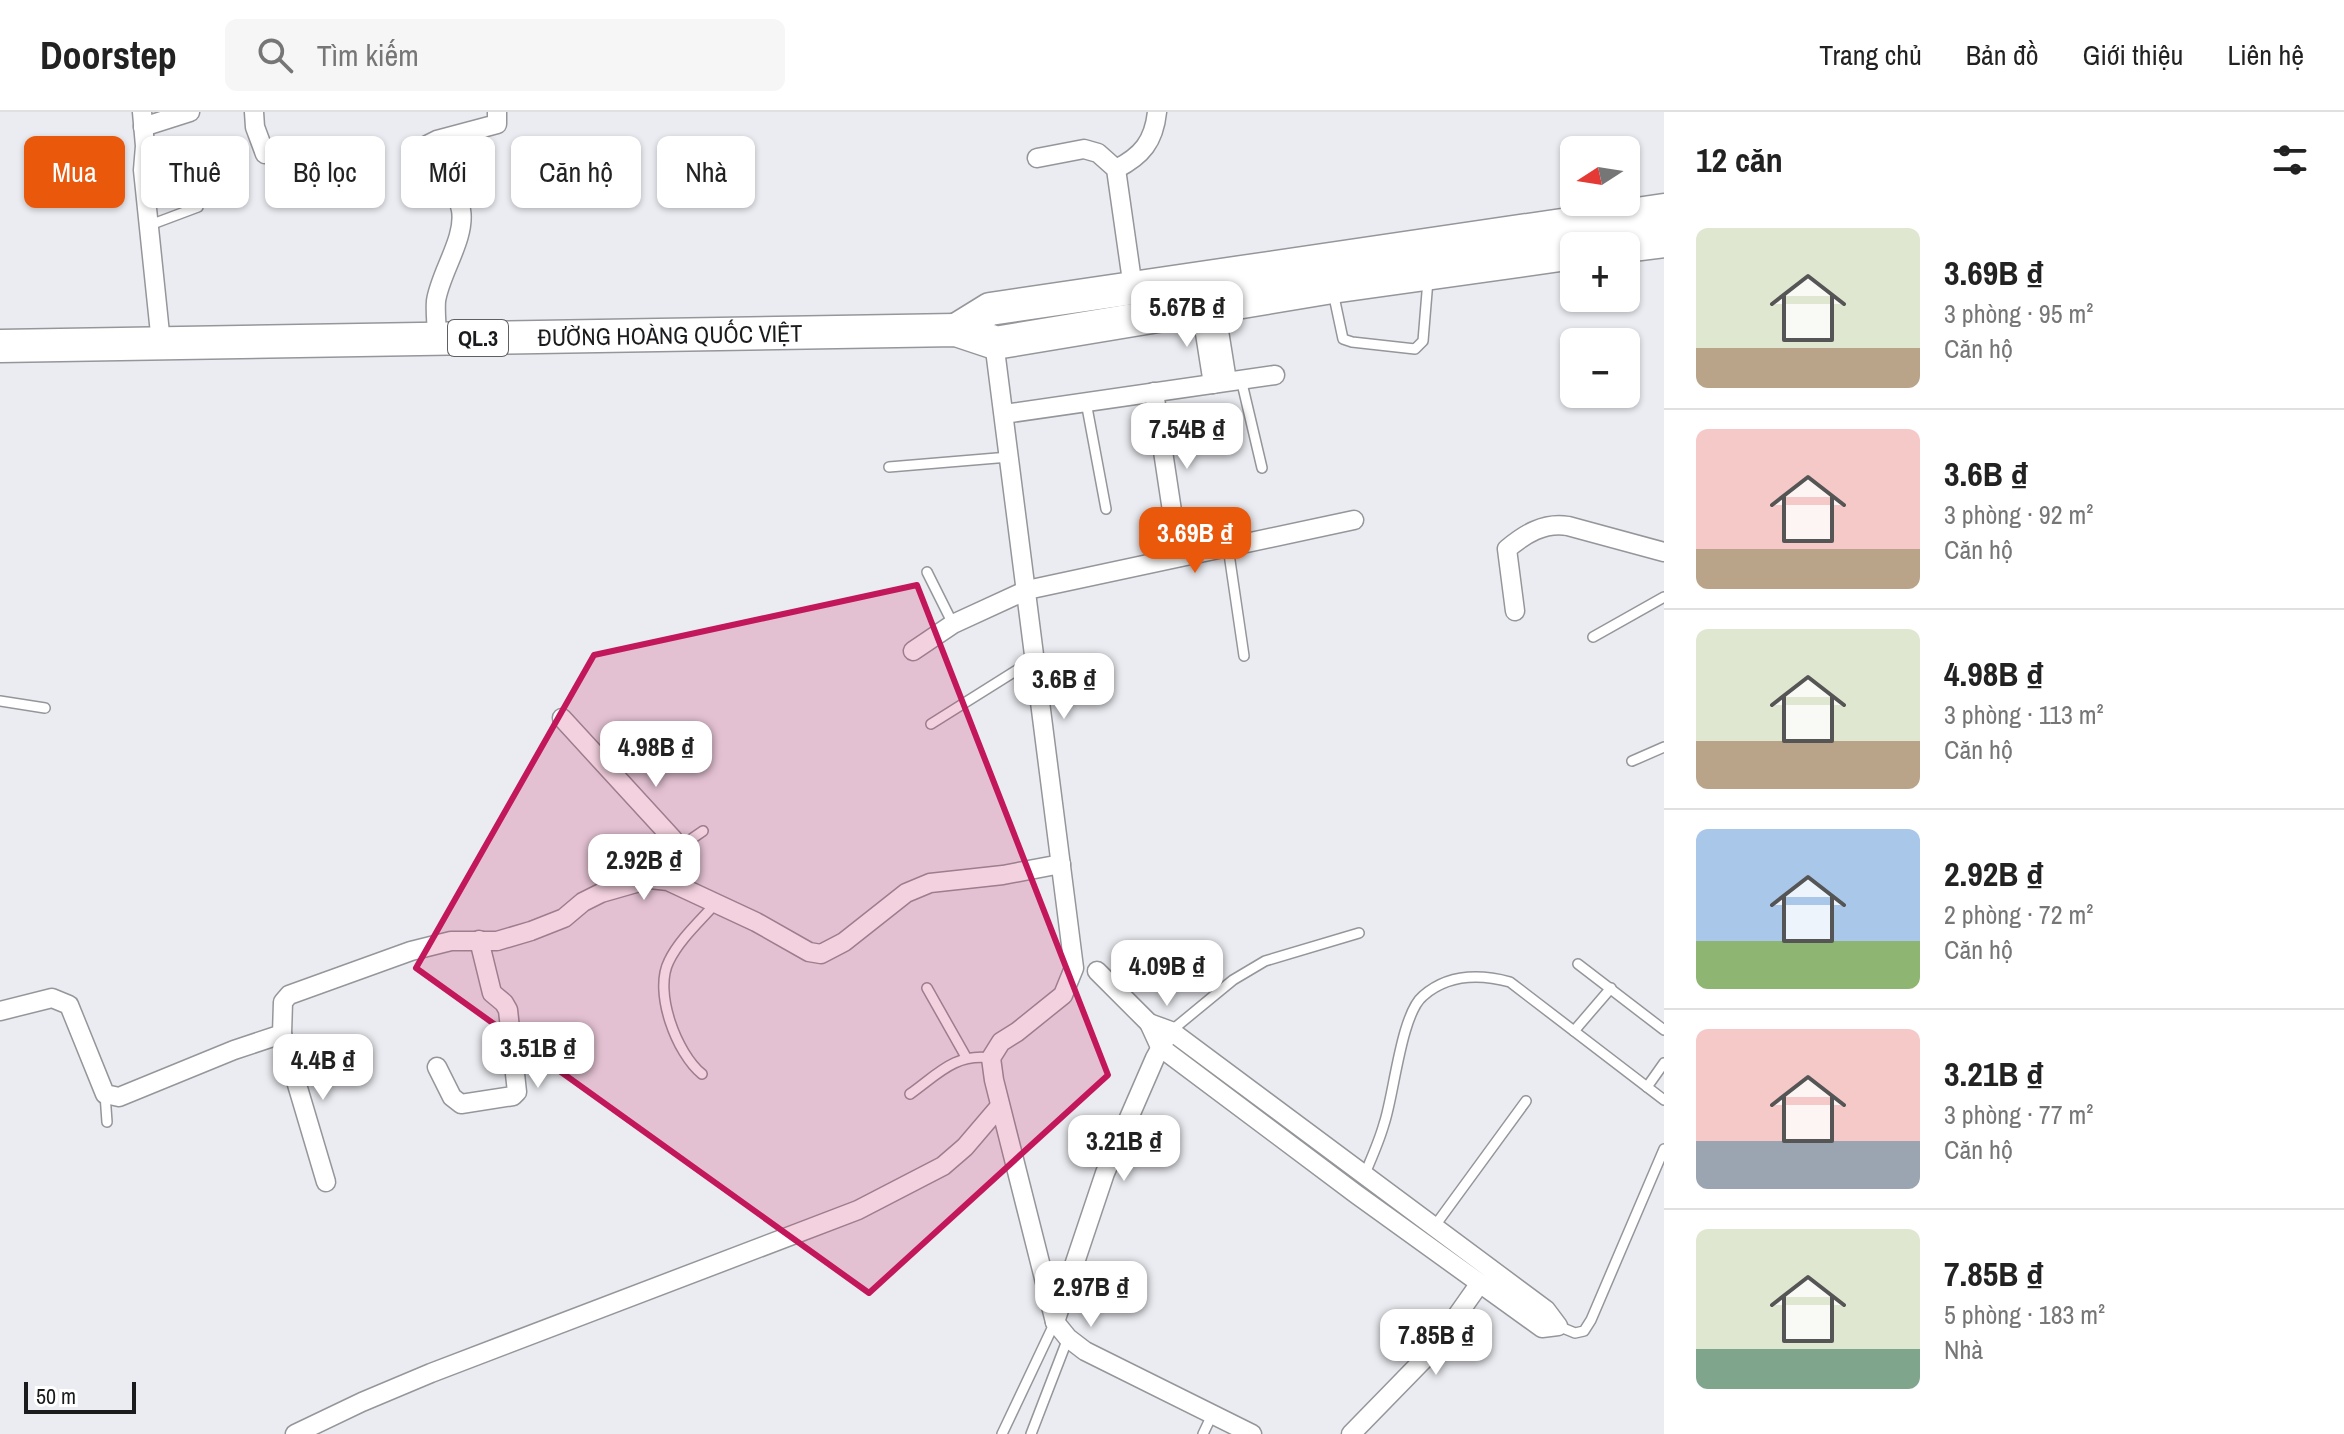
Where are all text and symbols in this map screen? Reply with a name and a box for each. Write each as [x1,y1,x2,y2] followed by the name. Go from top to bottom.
[225,19,785,91] search box
[40,30,177,81] text: Doorstep
[253,33,297,77] icon: search
[317,35,419,75] text: Tìm kiếm
[1819,36,1922,74] text: Trang chủ
[1966,36,2039,74] text: Bản đồ
[2083,36,2183,74] text: Giới thiệu
[2227,36,2304,74] text: Liên hệ
[24,136,125,208] chip: Mua
[141,136,249,208] chip: Thuê
[265,136,385,208] chip: Bộ lọc
[401,136,495,208] chip: Mới
[511,136,641,208] chip: Căn hộ
[657,136,755,208] chip: Nhà
[1560,136,1640,216] north arrow
[1560,136,1640,408] map controls
[1696,137,1783,183] text: 12 căn
[2268,138,2312,182] icon: filters
[1560,232,1640,312] button: +
[1944,250,2043,296] text: 3.69B ₫
[1760,260,1856,356] icon: home
[1113,281,1261,349] pin: 5.67B ₫
[1149,289,1225,324] text: 5.67B ₫
[1944,296,2093,331] text: 3 phòng · 95 m²
[537,317,803,353] street label: ĐƯỜNG HOÀNG QUỐC VIỆT
[448,320,508,356] road number: QL.3
[1560,328,1640,408] button: −
[1944,331,2013,366] text: Căn hộ
[1113,403,1261,471] pin: 7.54B ₫
[1149,411,1225,446] text: 7.54B ₫
[1944,451,2028,497] text: 3.6B ₫
[1760,461,1856,557] icon: home
[1944,497,2093,532] text: 3 phòng · 92 m²
[1121,507,1269,575] pin: 3.69B ₫
[1157,515,1233,550] text: 3.69B ₫
[1944,532,2013,567] text: Căn hộ
[1944,651,2043,697] text: 4.98B ₫
[999,653,1129,721] pin: 3.6B ₫
[1032,661,1096,696] text: 3.6B ₫
[1760,661,1856,757] icon: home
[1944,697,2104,732] text: 3 phòng · 113 m²
[582,721,730,789] pin: 4.98B ₫
[618,729,694,764] text: 4.98B ₫
[1944,732,2013,767] text: Căn hộ
[570,834,718,902] pin: 2.92B ₫
[606,842,682,877] text: 2.92B ₫
[1944,851,2043,897] text: 2.92B ₫
[1760,861,1856,957] icon: home
[1944,897,2093,932] text: 2 phòng · 72 m²
[1944,932,2013,967] text: Căn hộ
[1093,940,1241,1008] pin: 4.09B ₫
[1129,948,1205,983] text: 4.09B ₫
[464,1022,612,1090] pin: 3.51B ₫
[500,1030,576,1065] text: 3.51B ₫
[258,1034,388,1102] pin: 4.4B ₫
[291,1042,355,1077] text: 4.4B ₫
[1944,1051,2043,1097] text: 3.21B ₫
[1760,1061,1856,1157] icon: home
[1944,1097,2093,1132] text: 3 phòng · 77 m²
[1050,1115,1198,1183] pin: 3.21B ₫
[1086,1123,1162,1158] text: 3.21B ₫
[1944,1132,2013,1167] text: Căn hộ
[1944,1251,2043,1297] text: 7.85B ₫
[1017,1261,1165,1329] pin: 2.97B ₫
[1760,1261,1856,1357] icon: home
[1053,1269,1129,1304] text: 2.97B ₫
[1944,1297,2105,1332] text: 5 phòng · 183 m²
[1362,1309,1510,1377] pin: 7.85B ₫
[1398,1317,1474,1352] text: 7.85B ₫
[1944,1332,1983,1367] text: Nhà
[24,1378,136,1414] scale bar
[36,1381,76,1411] text: 50 m

